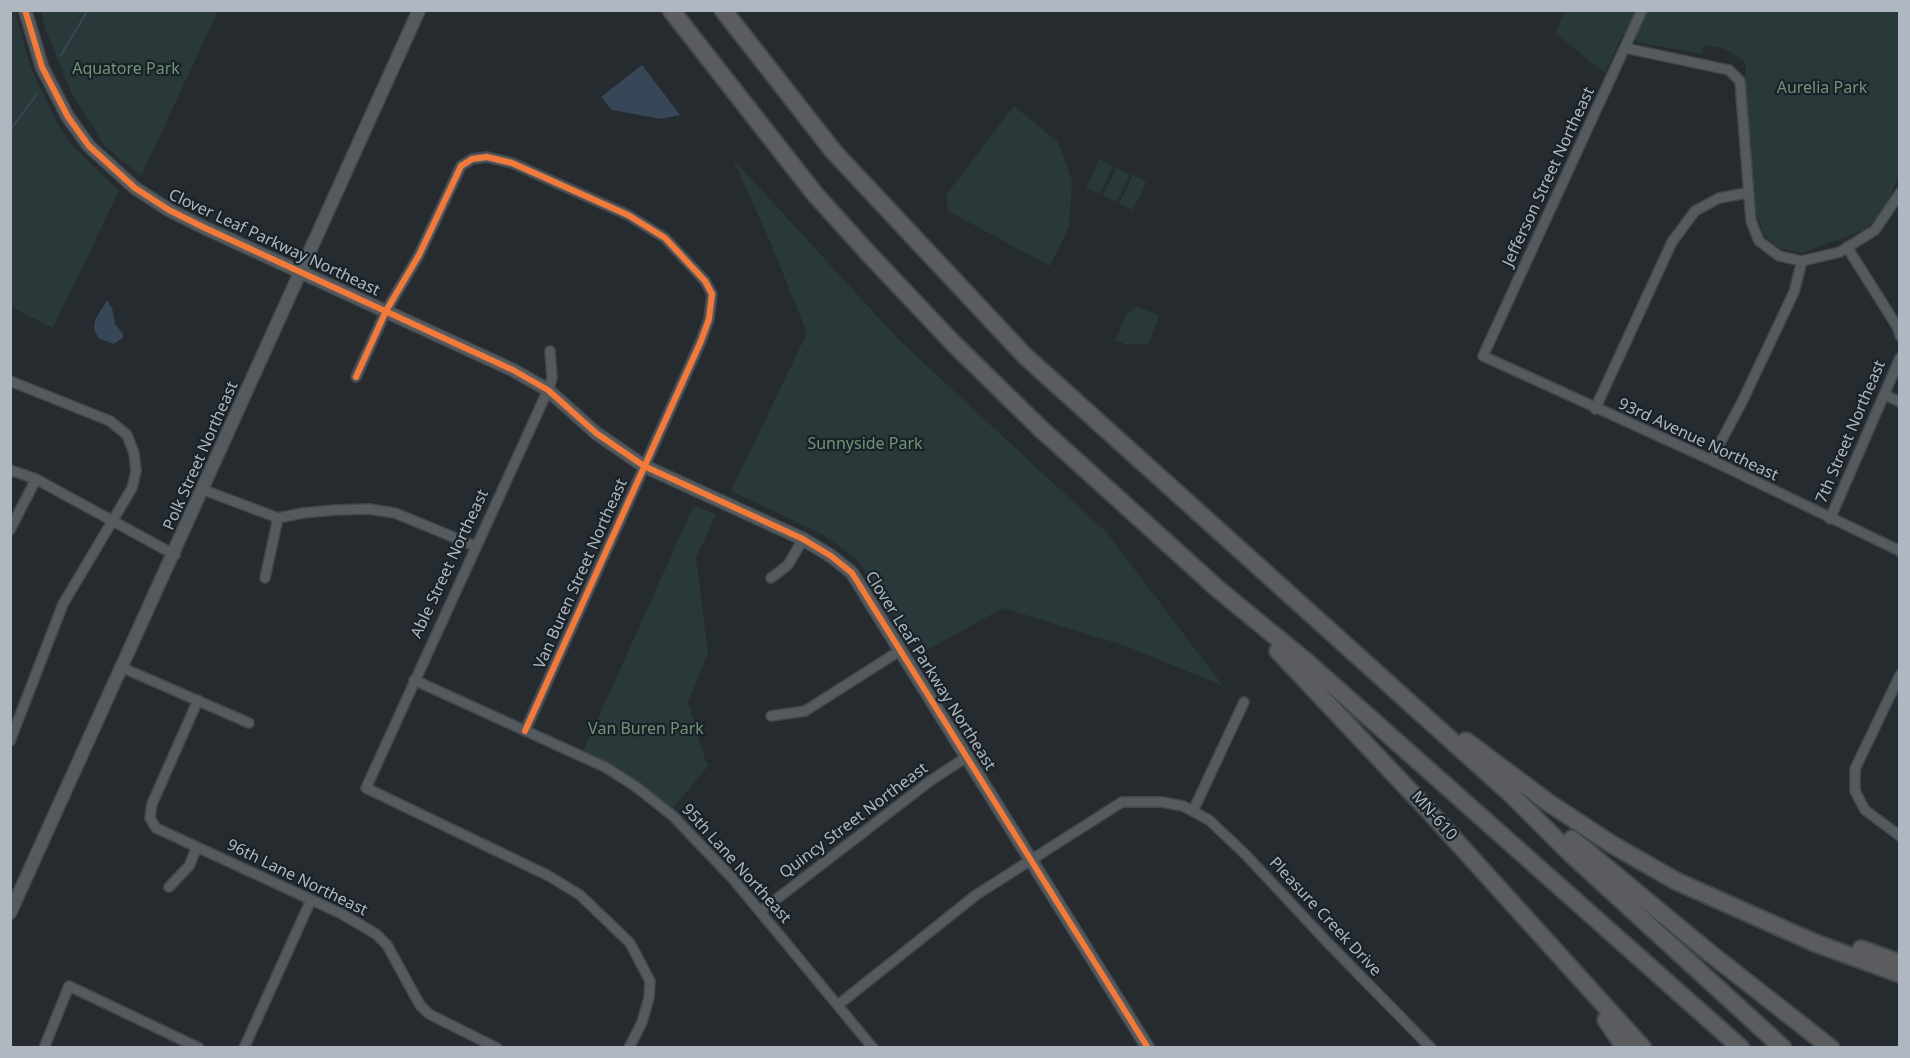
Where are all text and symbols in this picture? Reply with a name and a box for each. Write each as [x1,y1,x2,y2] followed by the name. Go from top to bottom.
[72,59,180,79] park label: Aquatore Park
[1777,78,1867,98] park label: Aurelia Park
[1499,84,1599,270] street label: Jefferson Street Northeast
[165,186,383,300] street label: Clover Leaf Parkway Northeast
[1812,358,1890,506] street label: 7th Street Northeast
[160,379,242,533] street label: Polk Street Northeast
[1615,394,1781,486] street label: 93rd Avenue Northeast
[807,434,923,454] park label: Sunnyside Park
[530,476,632,672] street label: Van Buren Street Northeast
[407,487,493,641] street label: Able Street Northeast
[861,568,999,774] street label: Clover Leaf Parkway Northeast
[588,719,704,739] park label: Van Buren Park
[776,759,932,883] street label: Quincy Street Northeast
[1407,788,1461,844] street label: MN-610
[677,800,795,928] street label: 95th Lane Northeast
[224,836,370,920] street label: 96th Lane Northeast
[1265,854,1385,980] street label: Pleasure Creek Drive

